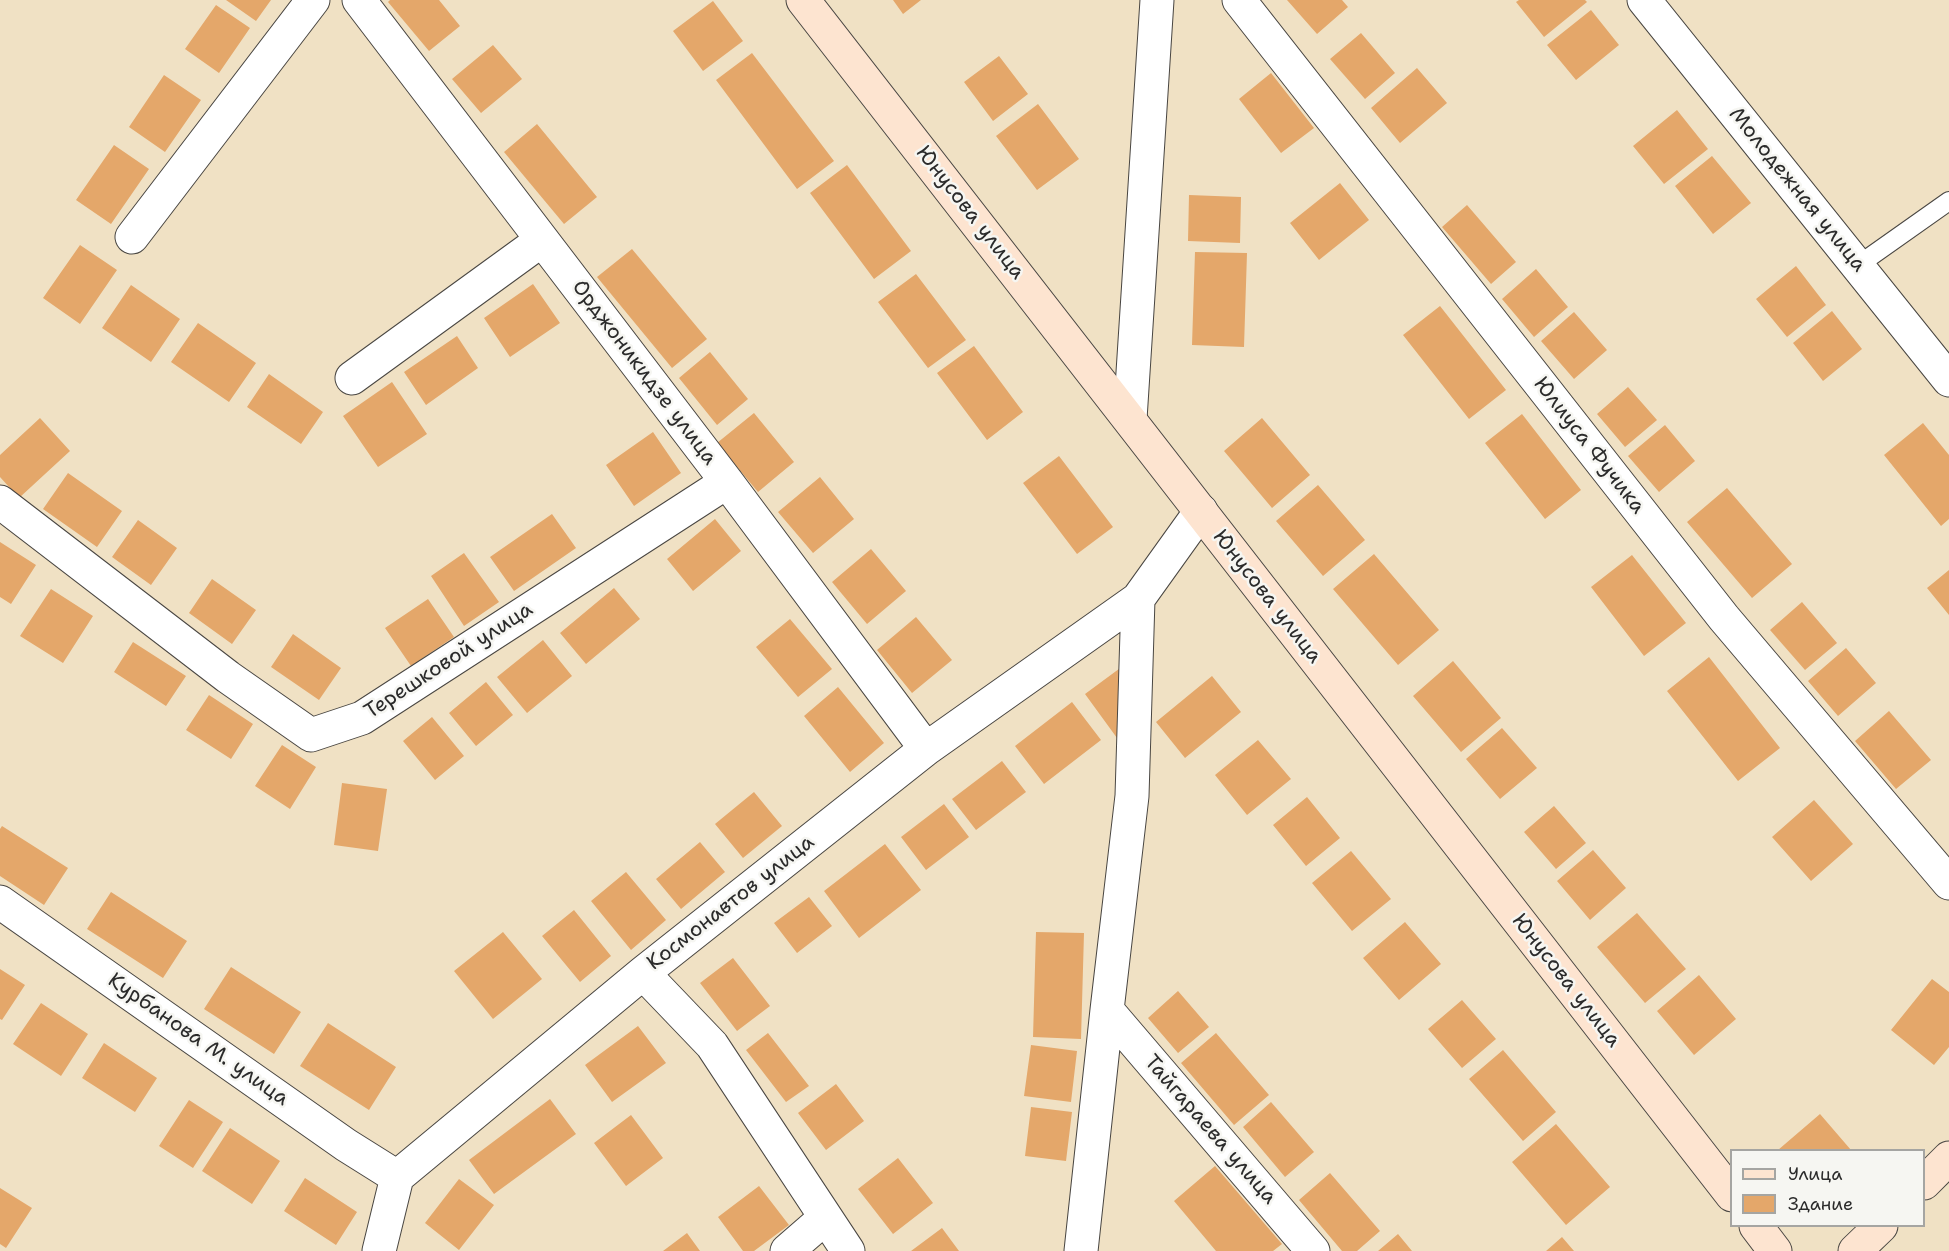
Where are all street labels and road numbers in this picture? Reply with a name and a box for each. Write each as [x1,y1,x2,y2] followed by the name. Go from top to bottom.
[1723,103,1871,277] street label: Молодежная улица
[910,141,1030,285] street label: Юнусова улица
[566,275,722,471] street label: Орджоникидзе улица
[1528,373,1650,519] street label: Юлиуса Фучика
[1207,525,1327,669] street label: Юнусова улица
[360,597,538,725] street label: Терешковой улица
[642,830,820,976] street label: Космонавтов улица
[1506,909,1626,1053] street label: Юнусова улица
[103,968,293,1112] street label: Курбанова М. улица
[1138,1050,1282,1210] street label: Тайгараева улица

